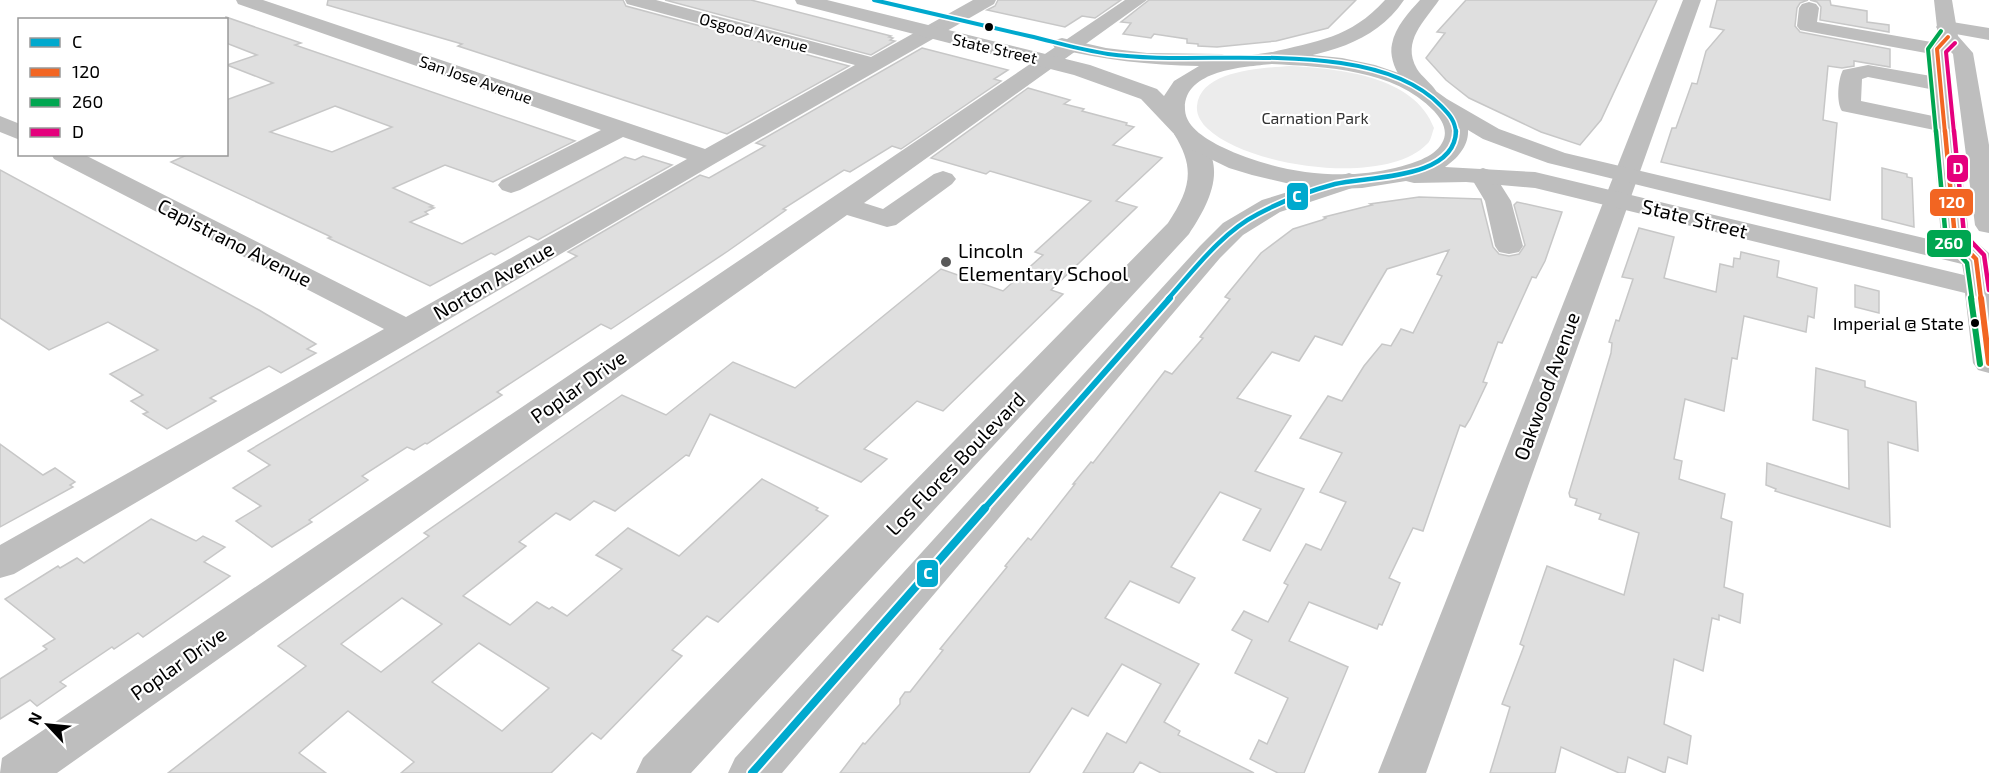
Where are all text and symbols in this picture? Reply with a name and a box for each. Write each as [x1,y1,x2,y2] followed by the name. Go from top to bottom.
[698,8,810,56] street label: Osgood Avenue
[18,18,228,156] legend
[983,21,995,33] unlabelled marker
[951,29,1039,67] street label: State Street
[72,30,82,52] text: C
[417,51,535,107] street label: San Jose Avenue
[72,60,100,82] text: 120
[72,90,103,112] text: 260
[1261,108,1369,127] park label: Carnation Park
[72,120,84,142] text: D
[1946,154,1969,183] line badge: D
[1953,158,1964,177] text: D
[1286,182,1309,211] line badge: C
[1292,186,1302,205] text: C
[1929,188,1974,217] line badge: 120
[1939,192,1965,211] text: 120
[154,193,316,291] street label: Capistrano Avenue
[1640,193,1751,243] street label: State Street
[1926,229,1972,258] line badge: 260
[1935,233,1963,252] text: 260
[429,236,557,324] street label: Norton Avenue
[958,238,1128,285] place label: Lincoln Elementary School
[939,255,953,269] marker: Lincoln Elementary School
[1508,309,1584,463] street label: Oakwood Avenue
[1833,312,1964,334] place label: Imperial @ State
[1969,317,1981,329] marker: Imperial @ State
[526,344,630,428] street label: Poplar Drive
[880,386,1030,540] street label: Los Flores Boulevard
[916,559,939,588] line badge: C
[923,563,933,582] text: C
[126,621,230,705] street label: Poplar Drive
[18,695,78,755] north arrow
[23,709,45,728] text: N

